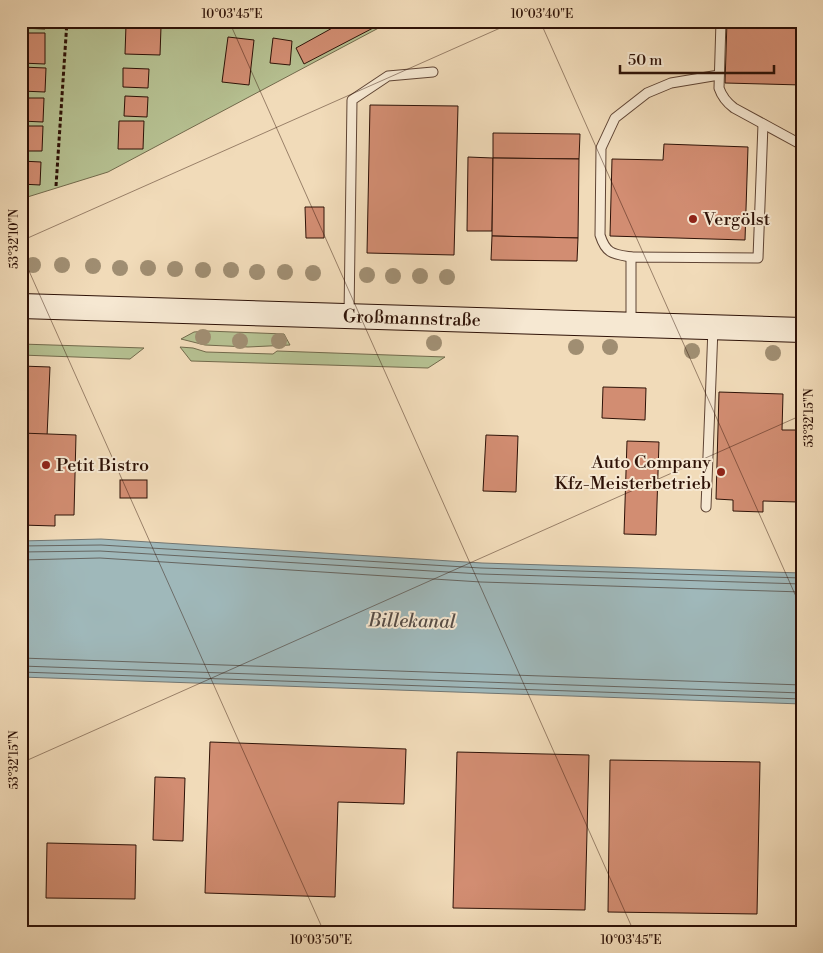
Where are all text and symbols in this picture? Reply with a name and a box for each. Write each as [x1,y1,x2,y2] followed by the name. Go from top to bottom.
[201,7,263,22] text: 10°03'45"E
[511,7,573,22] text: 10°03'40"E
[620,42,774,74] scale bar
[628,51,662,70] text: 50 m
[702,208,771,231] place label: Vergölst
[7,209,22,269] text: 53°32'10"N
[687,213,699,225] marker: Vergölst
[343,305,481,332] street label: Großmannstraße
[802,388,817,448] text: 53°32'15"N
[555,451,711,495] place label: Auto Company Kfz-Meisterbetrieb
[56,454,149,477] place label: Petit Bistro
[40,459,52,471] marker: Petit Bistro
[715,466,727,478] marker: Auto Company Kfz-Meisterbetrieb
[367,608,456,634] water label: Billekanal
[7,730,22,790] text: 53°32'15"N
[290,933,352,948] text: 10°03'50"E
[600,933,662,948] text: 10°03'45"E

